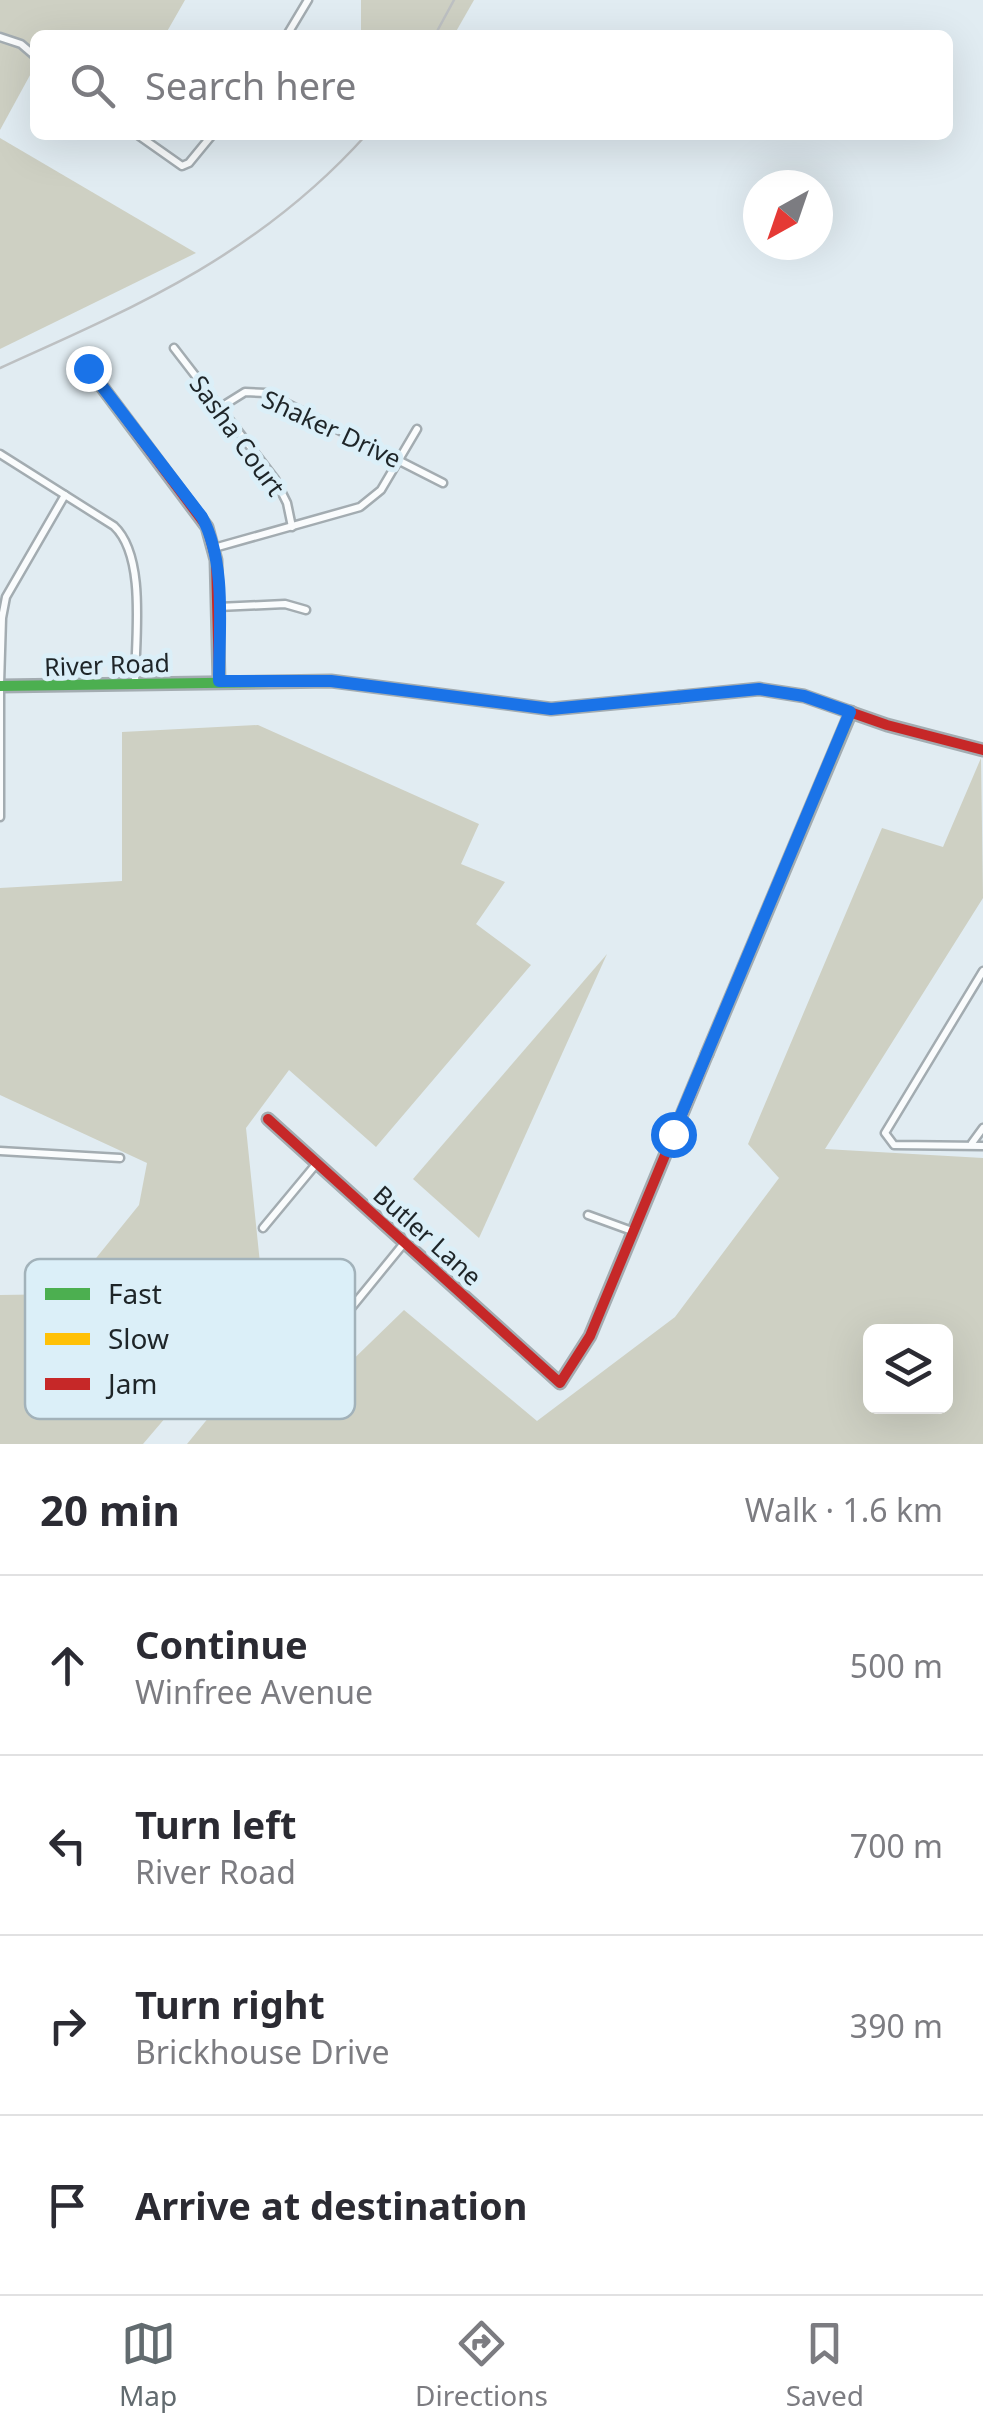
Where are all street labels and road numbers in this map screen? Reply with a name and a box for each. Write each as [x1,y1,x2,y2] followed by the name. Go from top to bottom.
[183,368,293,502] street label: Sasha Court
[257,381,407,475] street label: Shaker Drive
[44,645,170,683] street label: River Road
[367,1177,489,1293] street label: Butler Lane

